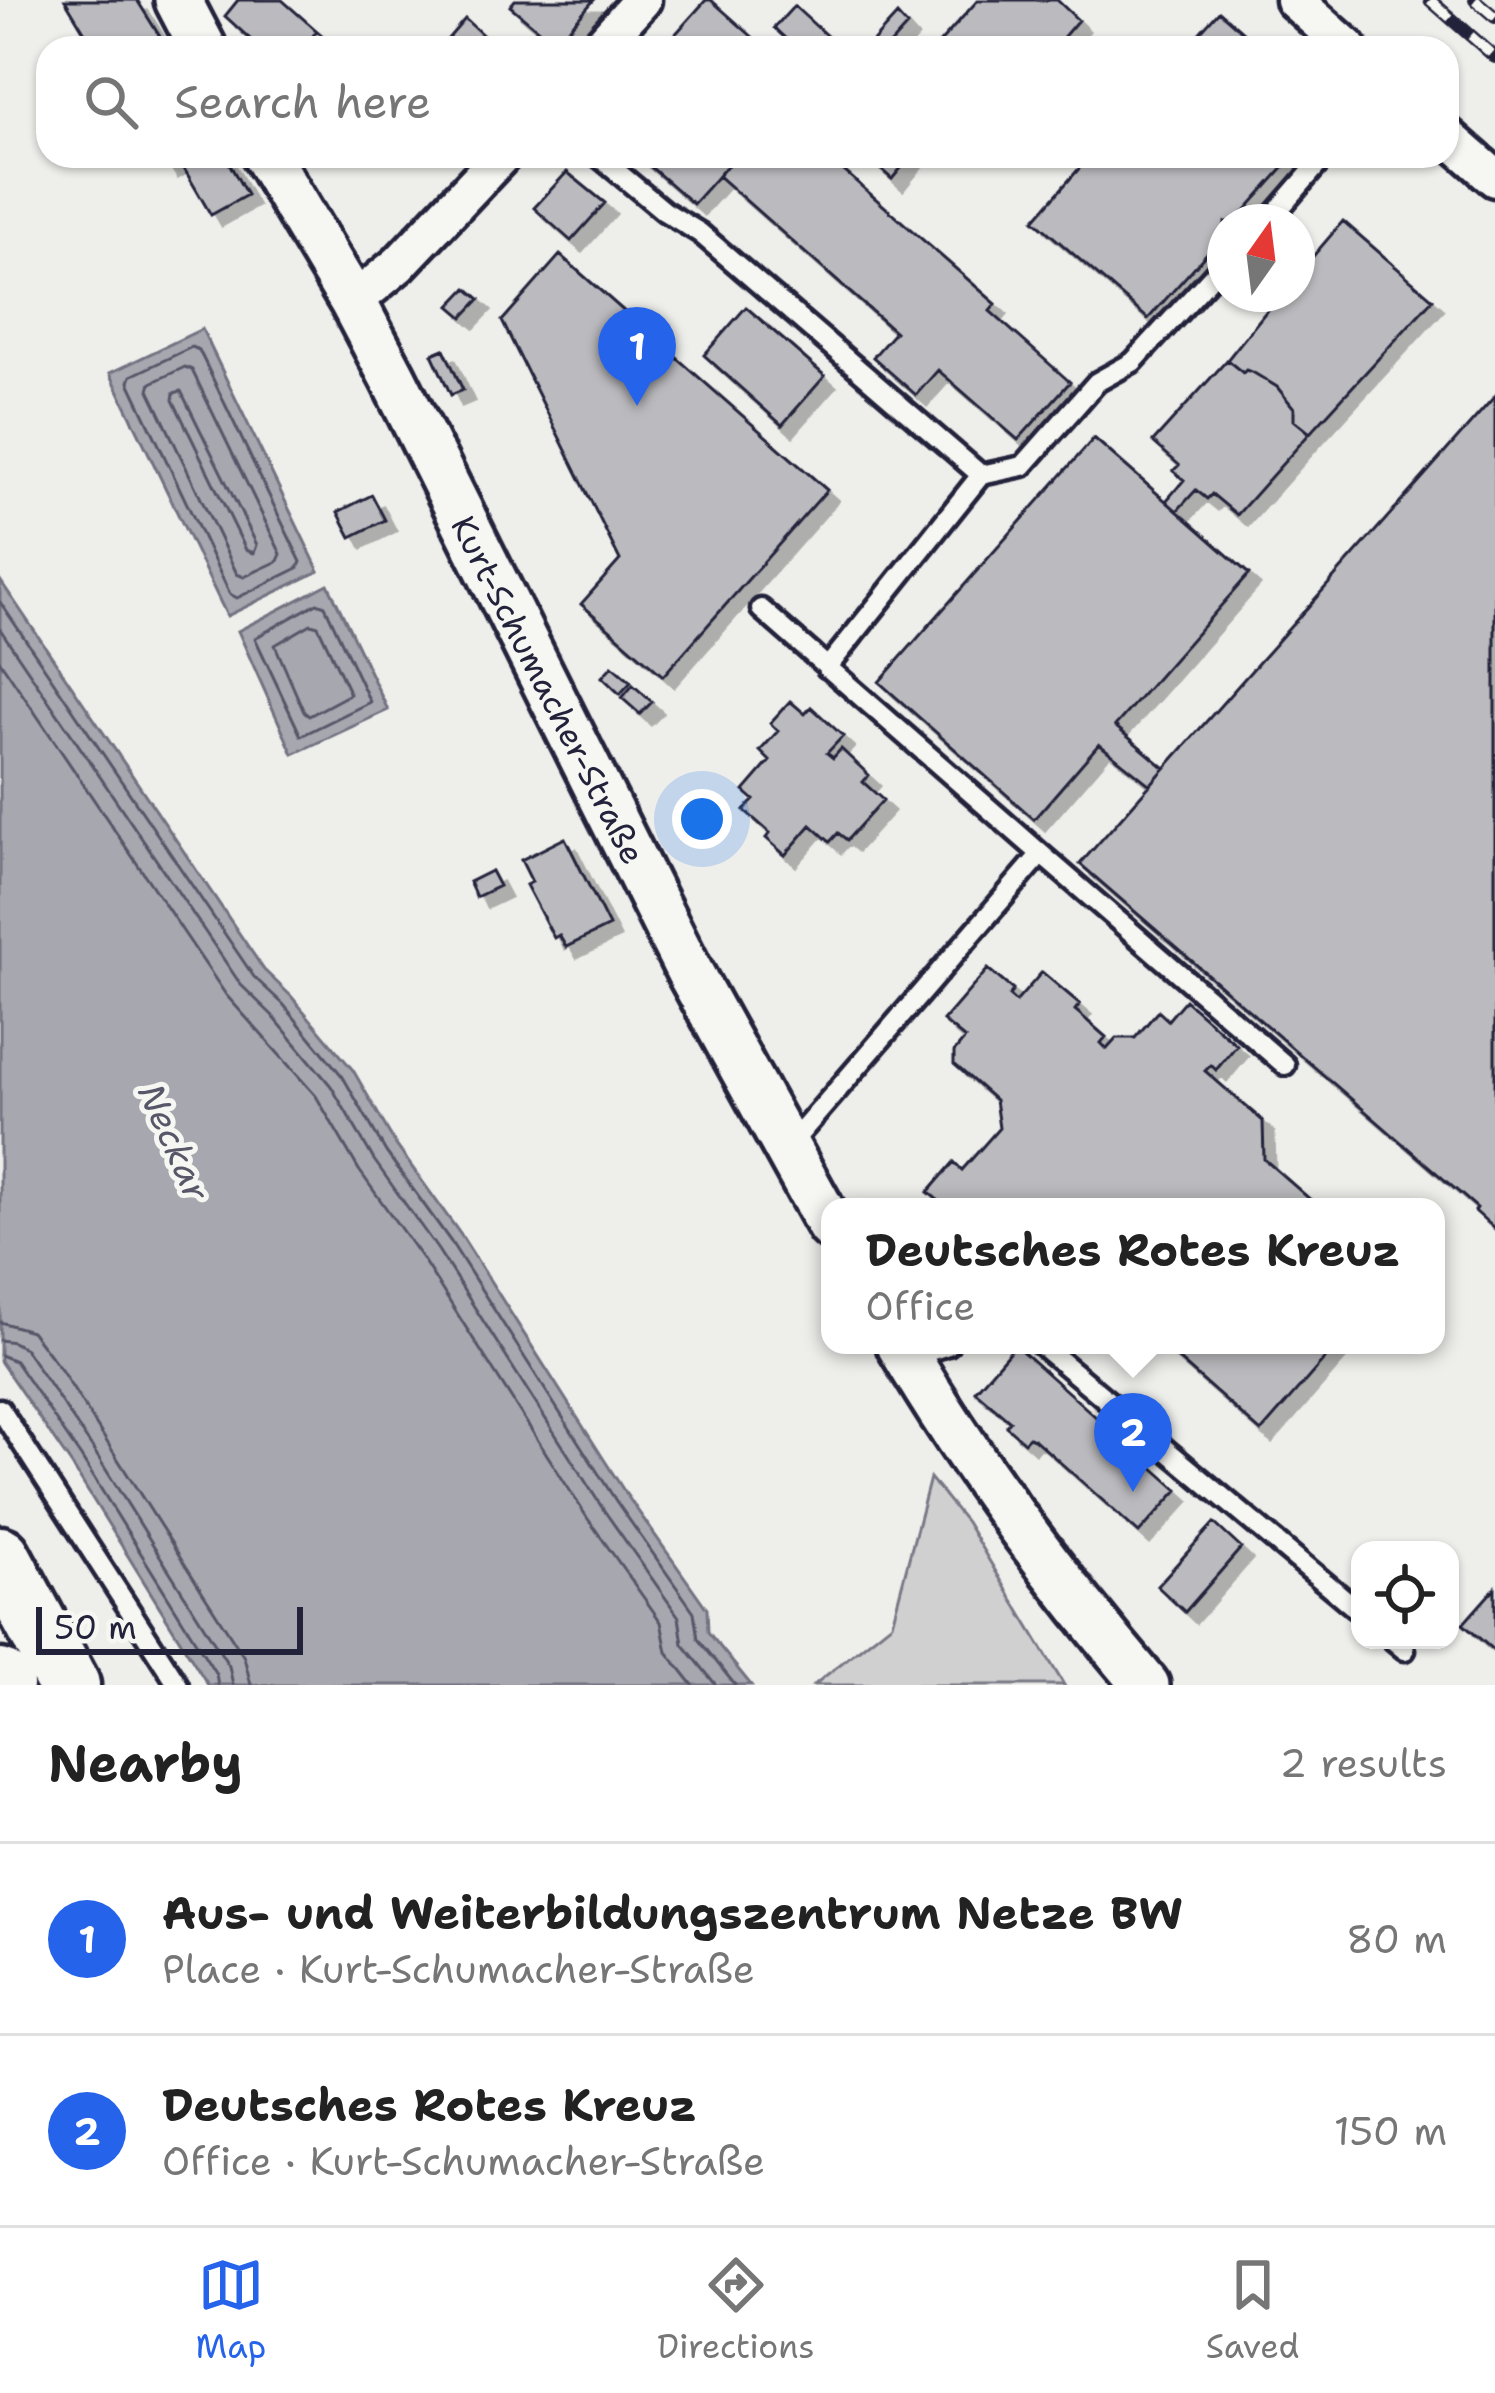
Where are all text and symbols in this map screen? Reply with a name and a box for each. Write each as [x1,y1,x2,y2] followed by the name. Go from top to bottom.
[36,36,1459,168] search box
[78,69,144,135] icon: search
[174,72,431,132] text: Search here
[1207,204,1315,312] north arrow
[598,307,676,406] pin: 1
[440,508,656,872] street label: Kurt-Schumacher-Straße
[672,789,732,849] your location
[126,1075,222,1209] water label: Neckar
[821,1198,1445,1354] popup
[866,1220,1400,1280] text: Deutsches Rotes Kreuz
[866,1280,975,1332] text: Office
[1094,1393,1172,1492] pin: 2
[1351,1541,1459,1649] map controls
[1351,1541,1459,1649] button: locate
[36,1601,303,1654] scale bar
[54,1605,137,1650] text: 50 m
[48,1729,243,1797] text: Nearby
[1280,1737,1447,1789] text: 2 results
[162,1883,1183,1943] text: Aus- und Weiterbildungszentrum Netze BW
[78,1913,96,1965] text: 1
[1346,1913,1447,1965] text: 80 m
[162,1943,755,1995] text: Place · Kurt-Schumacher-Straße
[162,2075,697,2135] text: Deutsches Rotes Kreuz
[73,2105,101,2157] text: 2
[1334,2105,1447,2157] text: 150 m
[162,2135,765,2187] text: Office · Kurt-Schumacher-Straße
[196,2252,266,2369] tab: Map
[657,2252,815,2369] tab: Directions
[1206,2252,1299,2369] tab: Saved

